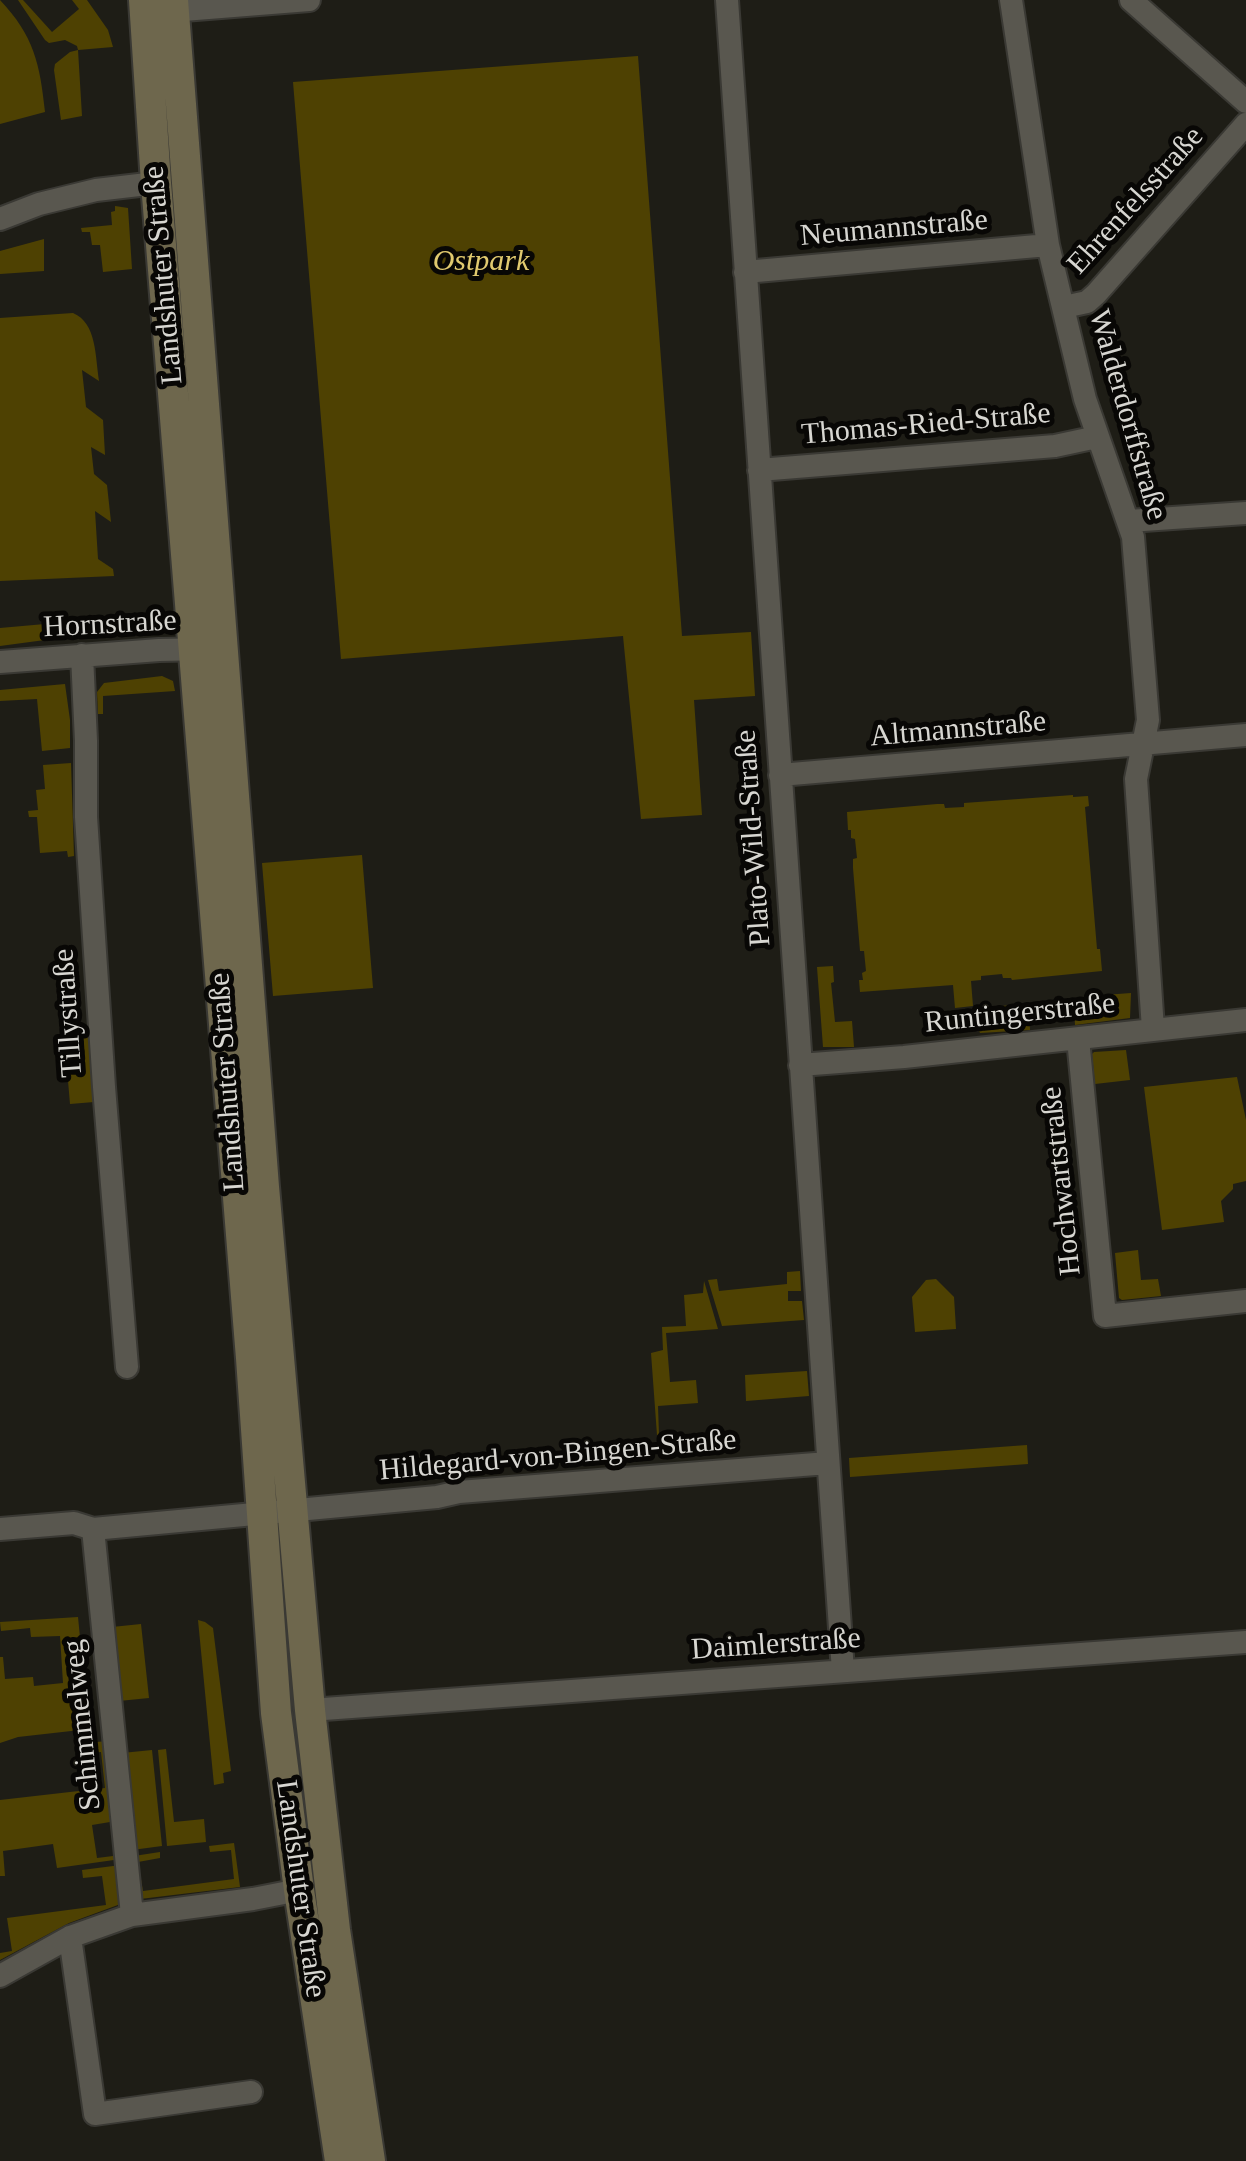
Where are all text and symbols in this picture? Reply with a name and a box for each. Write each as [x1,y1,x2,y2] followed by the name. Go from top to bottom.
[1060,120,1212,282] street label: Ehrenfelsstraße
[137,164,191,386] street label: Landshuter Straße
[799,203,989,255] street label: Neumannstraße
[433,244,529,280] park label: Ostpark
[1080,306,1174,524] street label: Walderdorffstraße
[800,396,1052,454] street label: Thomas-Ried-Straße
[43,604,177,646] street label: Hornstraße
[868,704,1048,756] street label: Altmannstraße
[728,728,780,948] street label: Plato-Wild-Straße
[47,947,91,1079] street label: Tillystraße
[202,971,254,1193] street label: Landshuter Straße
[923,986,1117,1042] street label: Runtingerstraße
[1034,1085,1090,1277] street label: Hochwartstraße
[378,1422,738,1490] street label: Hildegard-von-Bingen-Straße
[690,1621,862,1669] street label: Daimlerstraße
[56,1638,110,1812] street label: Schimmelweg
[267,1778,333,2000] street label: Landshuter Straße

